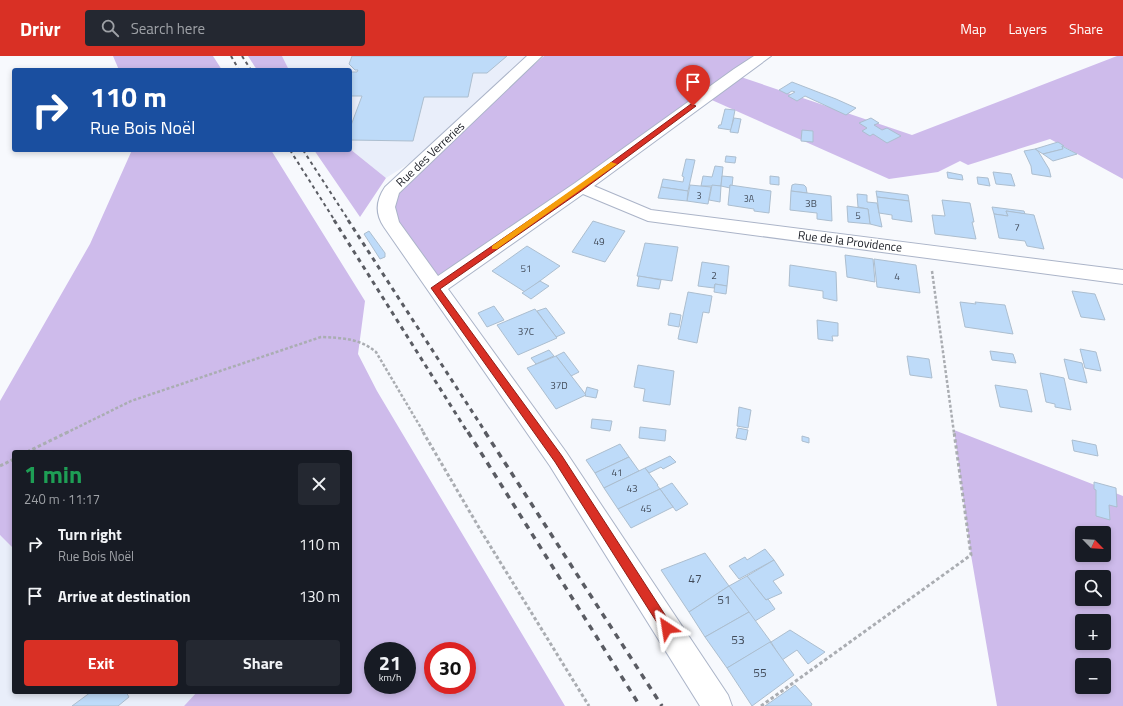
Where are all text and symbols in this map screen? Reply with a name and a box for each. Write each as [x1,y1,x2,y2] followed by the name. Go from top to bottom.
[85,10,365,46] search box
[20,14,61,43] text: Drivr
[99,17,121,39] icon: search
[131,17,205,40] text: Search here
[960,18,986,39] text: Map
[1008,18,1047,39] text: Layers
[1069,18,1103,39] text: Share
[676,65,710,106] pin
[682,71,704,93] icon: arrive
[90,75,167,118] text: 110 m
[24,84,76,136] icon: right
[90,114,195,141] text: Rue Bois Noël
[391,117,469,191] street label: Rue des Verreries
[696,189,702,202] house number: 3
[744,192,755,205] house number: 3A
[805,196,817,211] house number: 3B
[855,208,861,223] house number: 5
[1014,220,1020,235] house number: 7
[797,225,903,257] street label: Rue de la Providence
[593,234,605,249] house number: 49
[520,261,532,276] house number: 51
[711,268,717,283] house number: 2
[894,269,900,284] house number: 4
[518,324,535,339] house number: 37C
[550,378,568,393] house number: 37D
[24,456,82,492] text: 1 min
[298,463,340,505] button: close
[611,465,623,480] house number: 41
[626,481,638,496] house number: 43
[24,489,100,509] text: 240 m · 11:17
[640,501,652,516] house number: 45
[58,523,122,546] text: Turn right
[1075,526,1111,562] north arrow
[1075,526,1111,694] map controls
[24,533,46,555] icon: right
[299,533,340,556] text: 110 m
[58,546,134,566] text: Rue Bois Noël
[688,569,702,588] house number: 47
[1075,570,1111,606] button: search
[24,585,46,607] icon: arrive
[58,585,191,608] text: Arrive at destination
[299,585,340,608] text: 130 m
[717,590,731,609] house number: 51
[646,607,688,649] position arrow
[1075,614,1111,650] button: +
[731,630,745,649] house number: 53
[24,640,178,686] button: Exit
[186,640,340,686] button: Share
[424,642,476,694] speed limit sign: 30
[379,647,401,678] text: 21
[1075,658,1111,694] button: −
[753,663,767,682] house number: 55
[379,670,401,685] text: km/h

